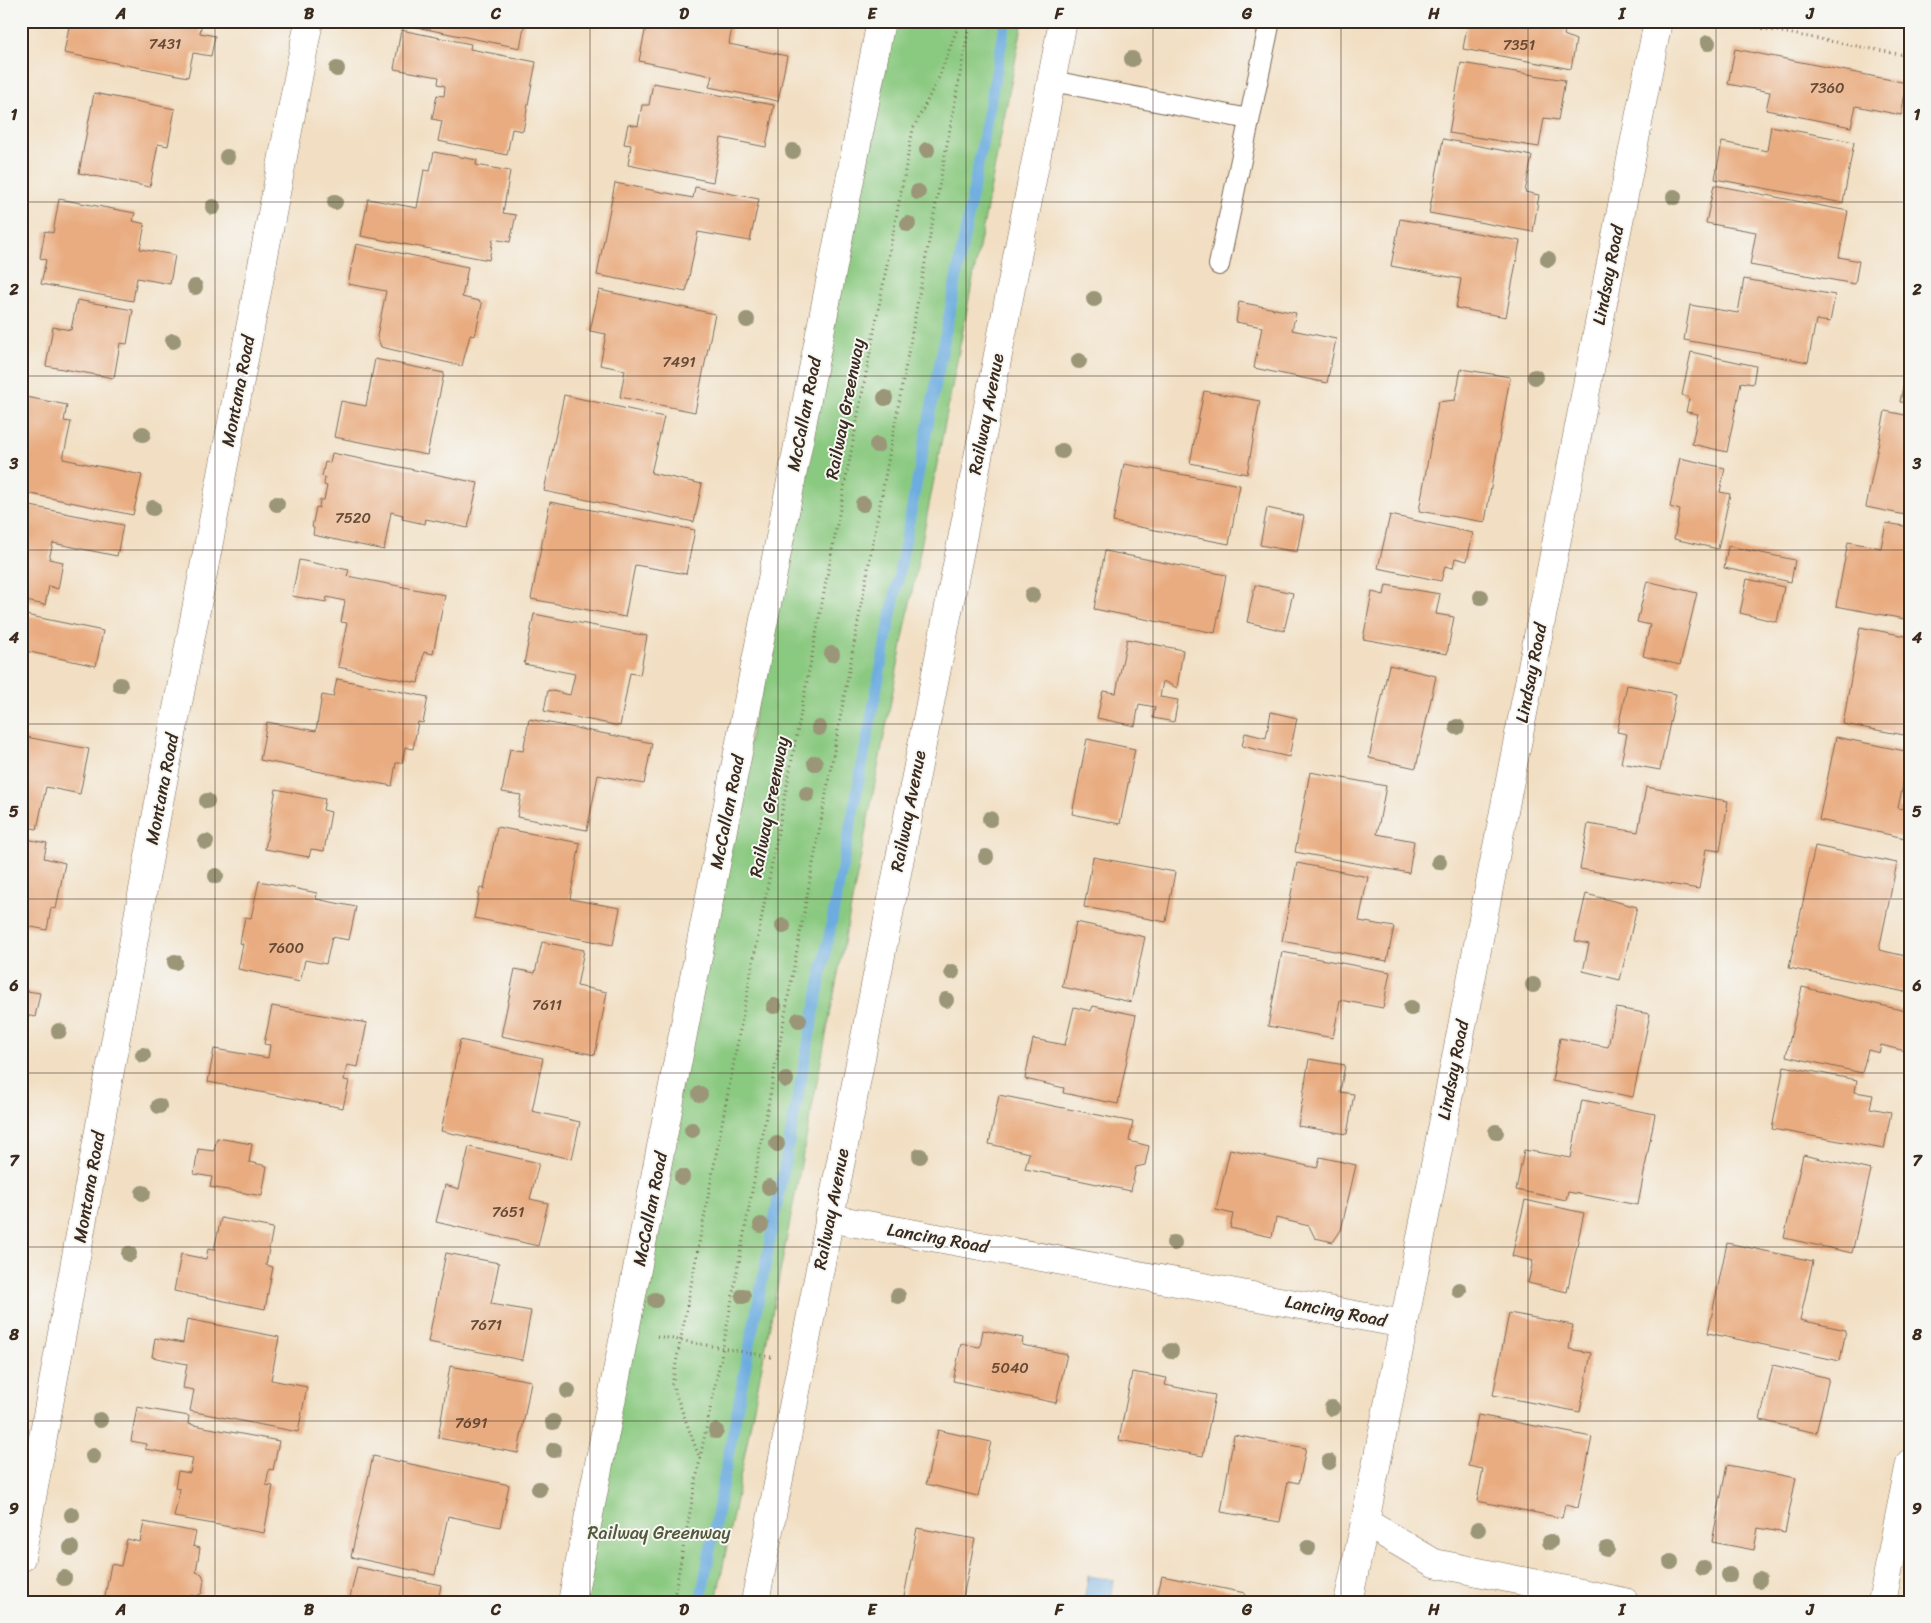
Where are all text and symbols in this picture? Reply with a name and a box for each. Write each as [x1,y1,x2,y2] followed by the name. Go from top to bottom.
[115,0,126,28] text: A
[304,0,315,28] text: B
[490,0,502,28] text: C
[679,0,689,28] text: D
[868,0,878,28] text: E
[1054,0,1065,28] text: F
[1241,0,1253,28] text: G
[1427,0,1440,28] text: H
[1618,0,1627,28] text: I
[1805,0,1815,28] text: J
[149,31,181,57] house number: 7431
[1503,32,1535,58] house number: 7351
[1810,75,1844,101] house number: 7360
[11,100,18,129] text: 1
[1914,100,1921,129] text: 1
[1583,221,1634,328] street label: Lindsay Road
[8,275,19,304] text: 2
[1911,275,1922,304] text: 2
[212,331,265,449] street label: Montana Road
[816,335,874,482] street label: Railway Greenway
[662,349,696,375] house number: 7491
[959,350,1013,477] street label: Railway Avenue
[777,353,831,474] street label: McCallan Road
[9,449,19,478] text: 3
[1912,449,1922,478] text: 3
[335,505,371,531] house number: 7520
[1506,619,1557,726] street label: Lindsay Road
[8,623,19,652] text: 4
[1911,623,1922,652] text: 4
[136,729,189,847] street label: Montana Road
[740,733,798,880] street label: Railway Greenway
[881,747,935,874] street label: Railway Avenue
[700,751,754,872] street label: McCallan Road
[9,797,19,826] text: 5
[1912,797,1922,826] text: 5
[268,935,304,961] house number: 7600
[8,971,19,1000] text: 6
[1911,971,1922,1000] text: 6
[532,992,562,1018] house number: 7611
[1428,1016,1479,1123] street label: Lindsay Road
[63,1127,115,1245] street label: Montana Road
[804,1145,858,1272] street label: Railway Avenue
[9,1146,20,1175] text: 7
[1912,1146,1923,1175] text: 7
[623,1148,677,1269] street label: McCallan Road
[492,1199,524,1225] house number: 7651
[885,1213,993,1263] street label: Lancing Road
[1282,1285,1391,1337] street label: Lancing Road
[470,1312,502,1338] house number: 7671
[8,1320,19,1349] text: 8
[1911,1320,1922,1349] text: 8
[991,1355,1029,1381] house number: 5040
[455,1410,487,1436] house number: 7691
[9,1494,19,1523] text: 9
[1912,1494,1922,1523] text: 9
[587,1517,731,1549] park label: Railway Greenway
[115,1595,126,1623] text: A
[304,1595,315,1623] text: B
[490,1595,502,1623] text: C
[679,1595,689,1623] text: D
[868,1595,878,1623] text: E
[1054,1595,1065,1623] text: F
[1241,1595,1253,1623] text: G
[1427,1595,1440,1623] text: H
[1618,1595,1627,1623] text: I
[1805,1595,1815,1623] text: J

